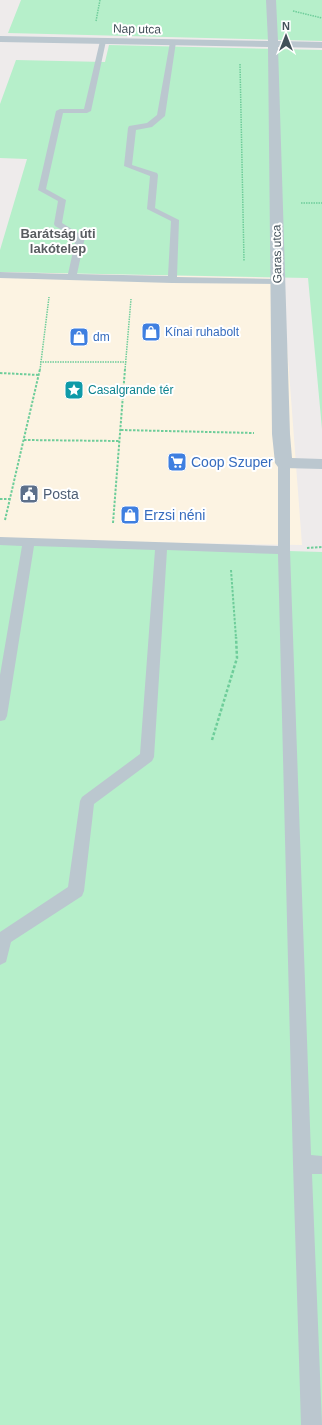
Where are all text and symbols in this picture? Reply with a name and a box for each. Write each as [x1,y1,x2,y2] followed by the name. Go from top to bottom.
[266,16,306,56] north arrow
[282,20,290,32] text: N
[113,22,161,36] street label: Nap utca
[269,224,285,283] street label: Garas utca
[20,226,96,256] district label: Barátság úti lakótelep
[140,321,162,343] shop icon: Kínai ruhabolt
[165,325,240,339] place label: Kínai ruhabolt
[68,326,90,348] shop icon: dm
[93,330,110,344] place label: dm
[63,379,85,401] place icon: Casalgrande tér
[88,383,173,397] place label: Casalgrande tér
[166,451,188,473] supermarket icon: Coop Szuper
[191,454,273,470] place label: Coop Szuper
[18,483,40,505] public building icon: Posta
[43,486,79,502] place label: Posta
[119,504,141,526] shop icon: Erzsi néni
[144,507,205,523] place label: Erzsi néni

